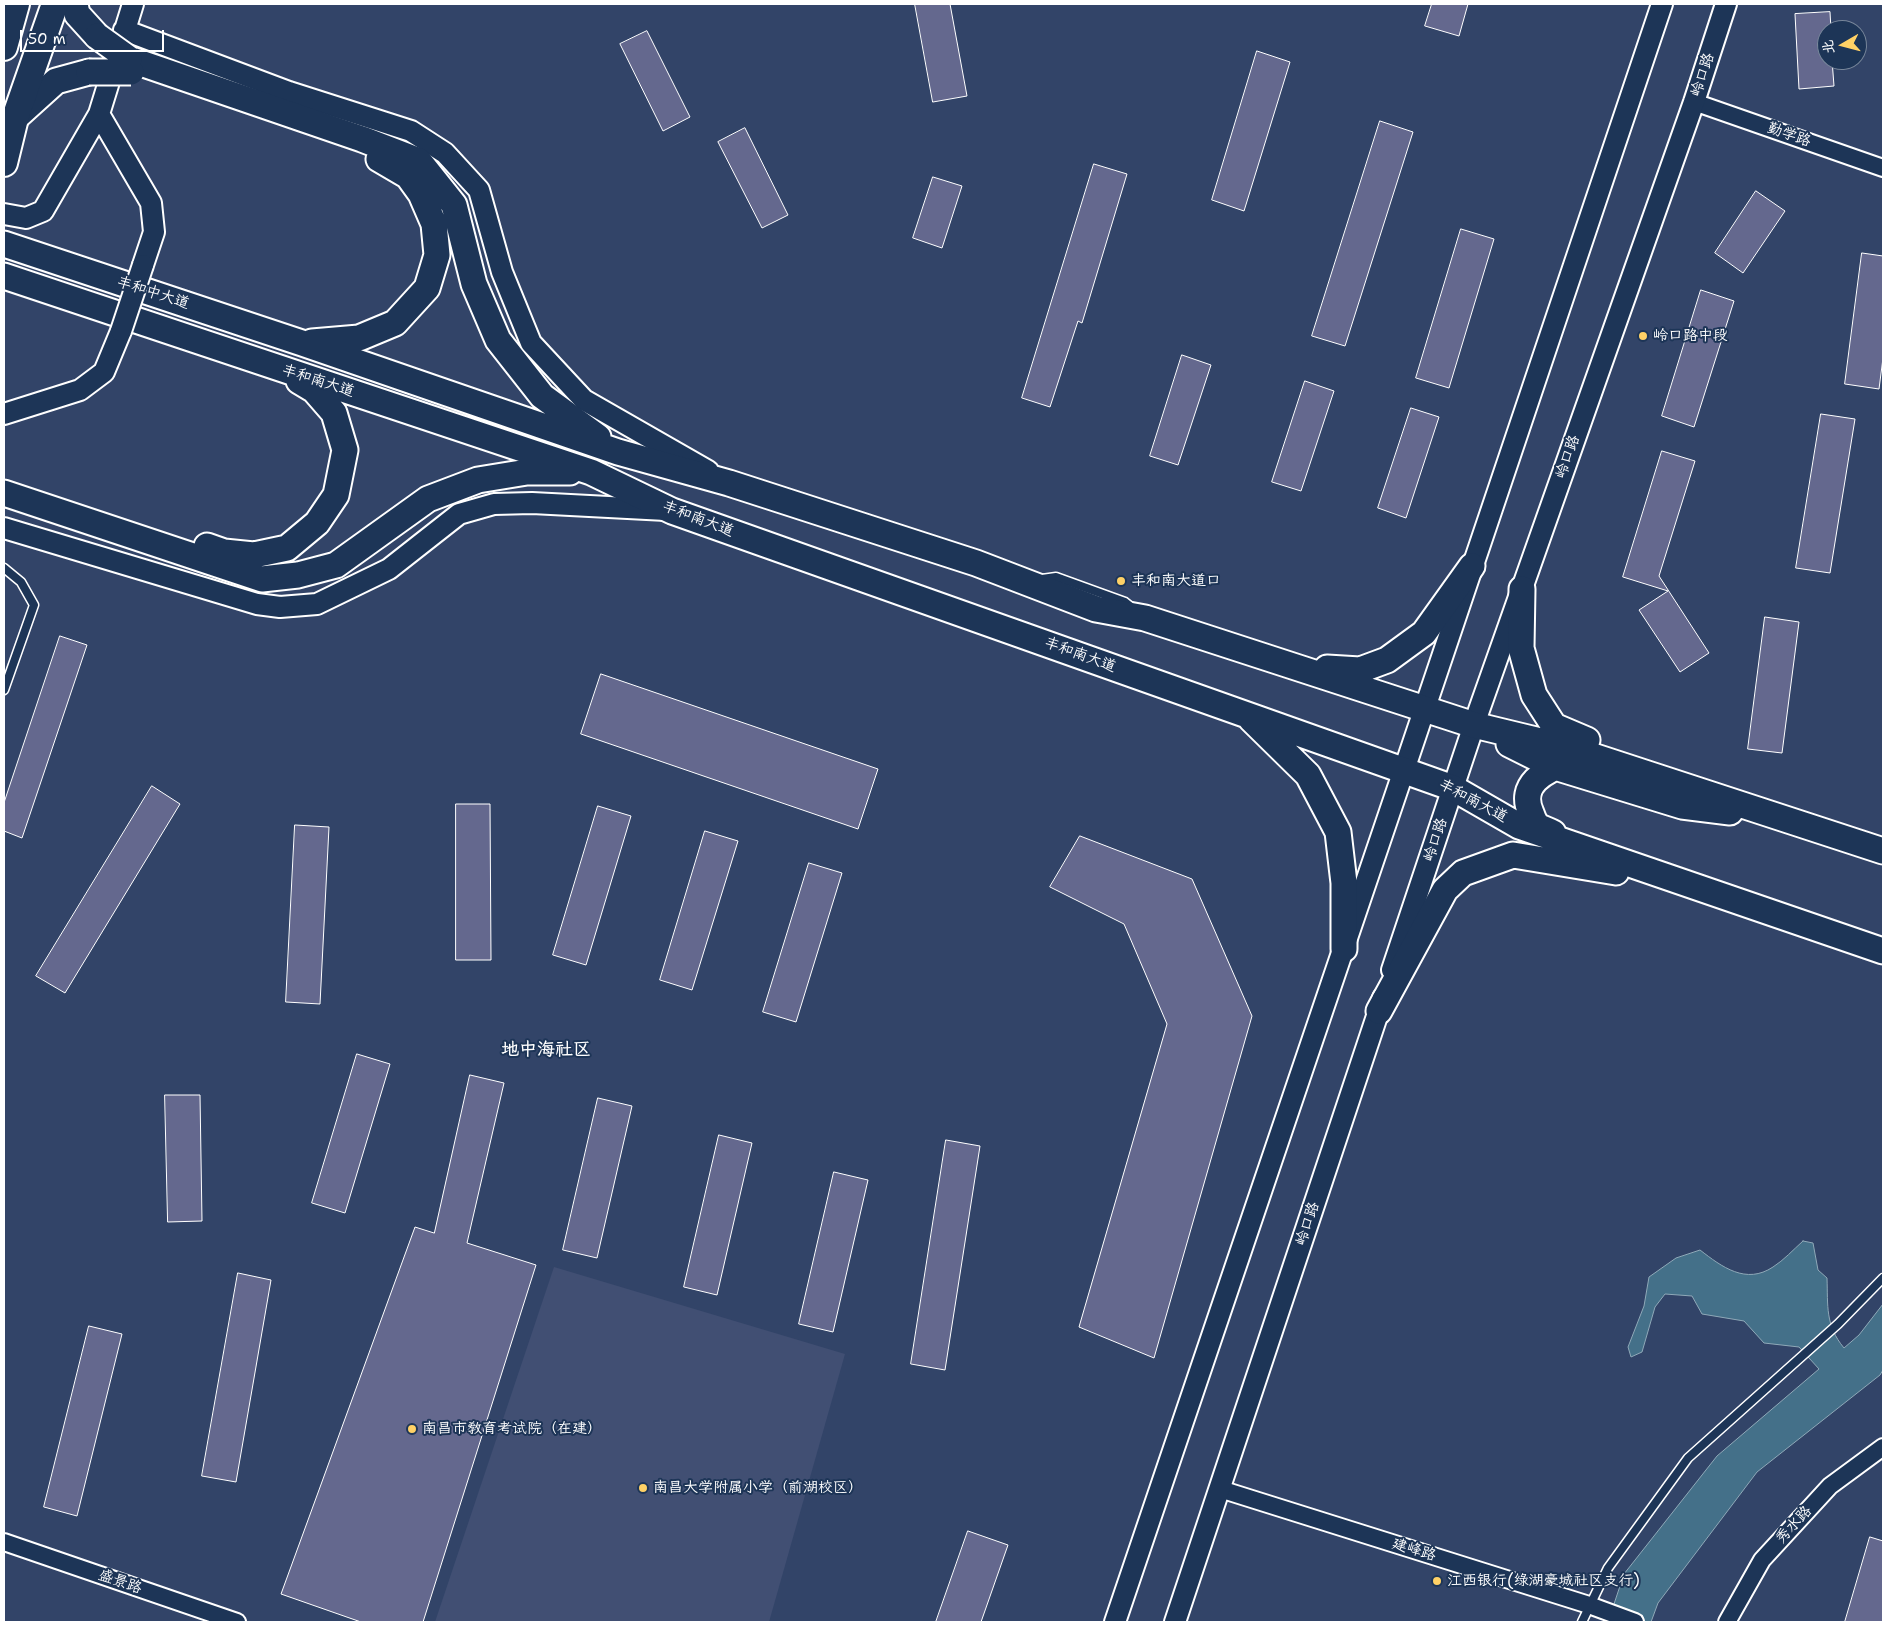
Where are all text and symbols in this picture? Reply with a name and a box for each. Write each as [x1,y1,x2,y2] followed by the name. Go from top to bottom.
[22,20,166,52] scale bar
[1817,20,1867,70] north arrow
[28,29,66,49] text: 50 m
[1818,39,1838,55] text: 北
[1687,51,1719,99] street label: 岭口路
[1765,119,1813,151] street label: 勤学路
[115,273,191,313] street label: 丰和中大道
[1653,327,1728,345] place label: 岭口路中段
[1637,330,1649,342] marker: 岭口路中段
[280,361,356,401] street label: 丰和南大道
[1552,433,1584,481] street label: 岭口路
[660,497,736,541] street label: 丰和南大道
[1131,572,1221,590] place label: 丰和南大道口
[1115,575,1127,587] marker: 丰和南大道口
[1042,634,1118,676] street label: 丰和南大道
[1436,775,1510,827] street label: 丰和南大道
[1420,816,1452,864] street label: 岭口路
[501,1039,591,1061] district label: 地中海社区
[1292,1200,1324,1248] street label: 岭口路
[422,1420,602,1438] place label: 南昌市教育考试院（在建）
[406,1423,418,1435] marker: 南昌市教育考试院（在建）
[653,1479,863,1497] place label: 南昌大学附属小学（前湖校区）
[637,1482,649,1494] marker: 南昌大学附属小学（前湖校区）
[1772,1502,1816,1548] street label: 秀水路
[1390,1535,1438,1565] street label: 建峰路
[96,1566,144,1598] street label: 盛景路
[1447,1572,1640,1590] place label: 江西银行(绿湖豪城社区支行)
[1431,1575,1443,1587] marker: 江西银行(绿湖豪城社区支行)

